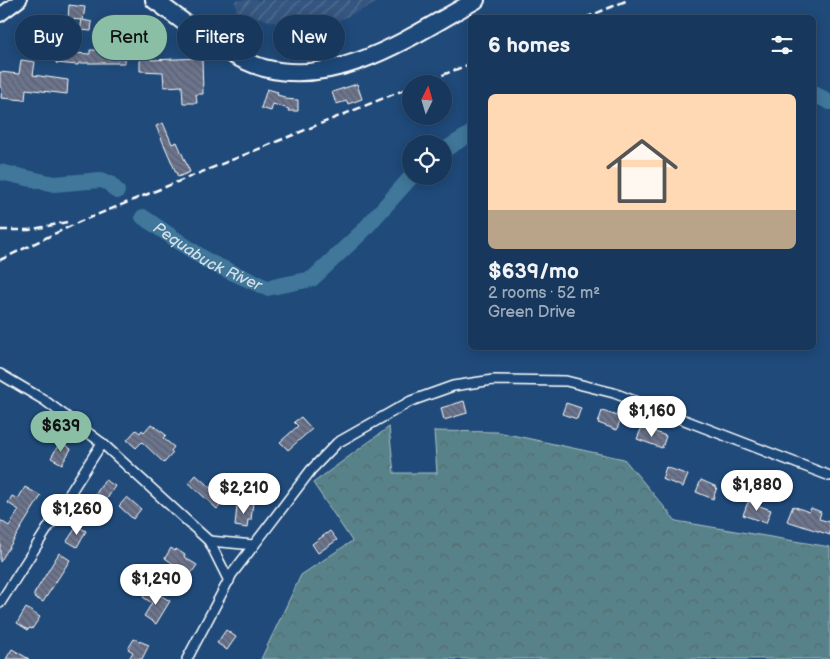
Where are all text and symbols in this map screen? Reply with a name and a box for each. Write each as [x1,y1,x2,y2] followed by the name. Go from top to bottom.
[15,15,82,60] chip: Buy
[92,15,167,60] chip: Rent
[177,15,263,60] chip: Filters
[273,15,345,60] chip: New
[768,31,796,59] icon: filters
[488,33,570,58] text: 6 homes
[402,75,452,125] north arrow
[402,75,452,185] map controls
[597,126,687,216] icon: home
[402,135,452,185] button: locate
[149,219,266,296] water label: Pequabuck River
[488,259,579,284] text: $639/mo
[488,284,600,303] text: 2 rooms · 52 m²
[488,303,575,322] text: Green Drive
[611,396,693,438] pin: $1,160
[628,402,676,421] text: $1,160
[31,410,91,453] pin: $639
[42,417,80,436] text: $639
[716,470,798,512] pin: $1,880
[203,472,285,515] pin: $2,210
[732,476,782,495] text: $1,880
[219,479,269,498] text: $2,210
[36,494,118,536] pin: $1,260
[52,500,102,519] text: $1,260
[115,564,197,606] pin: $1,290
[131,570,181,589] text: $1,290

